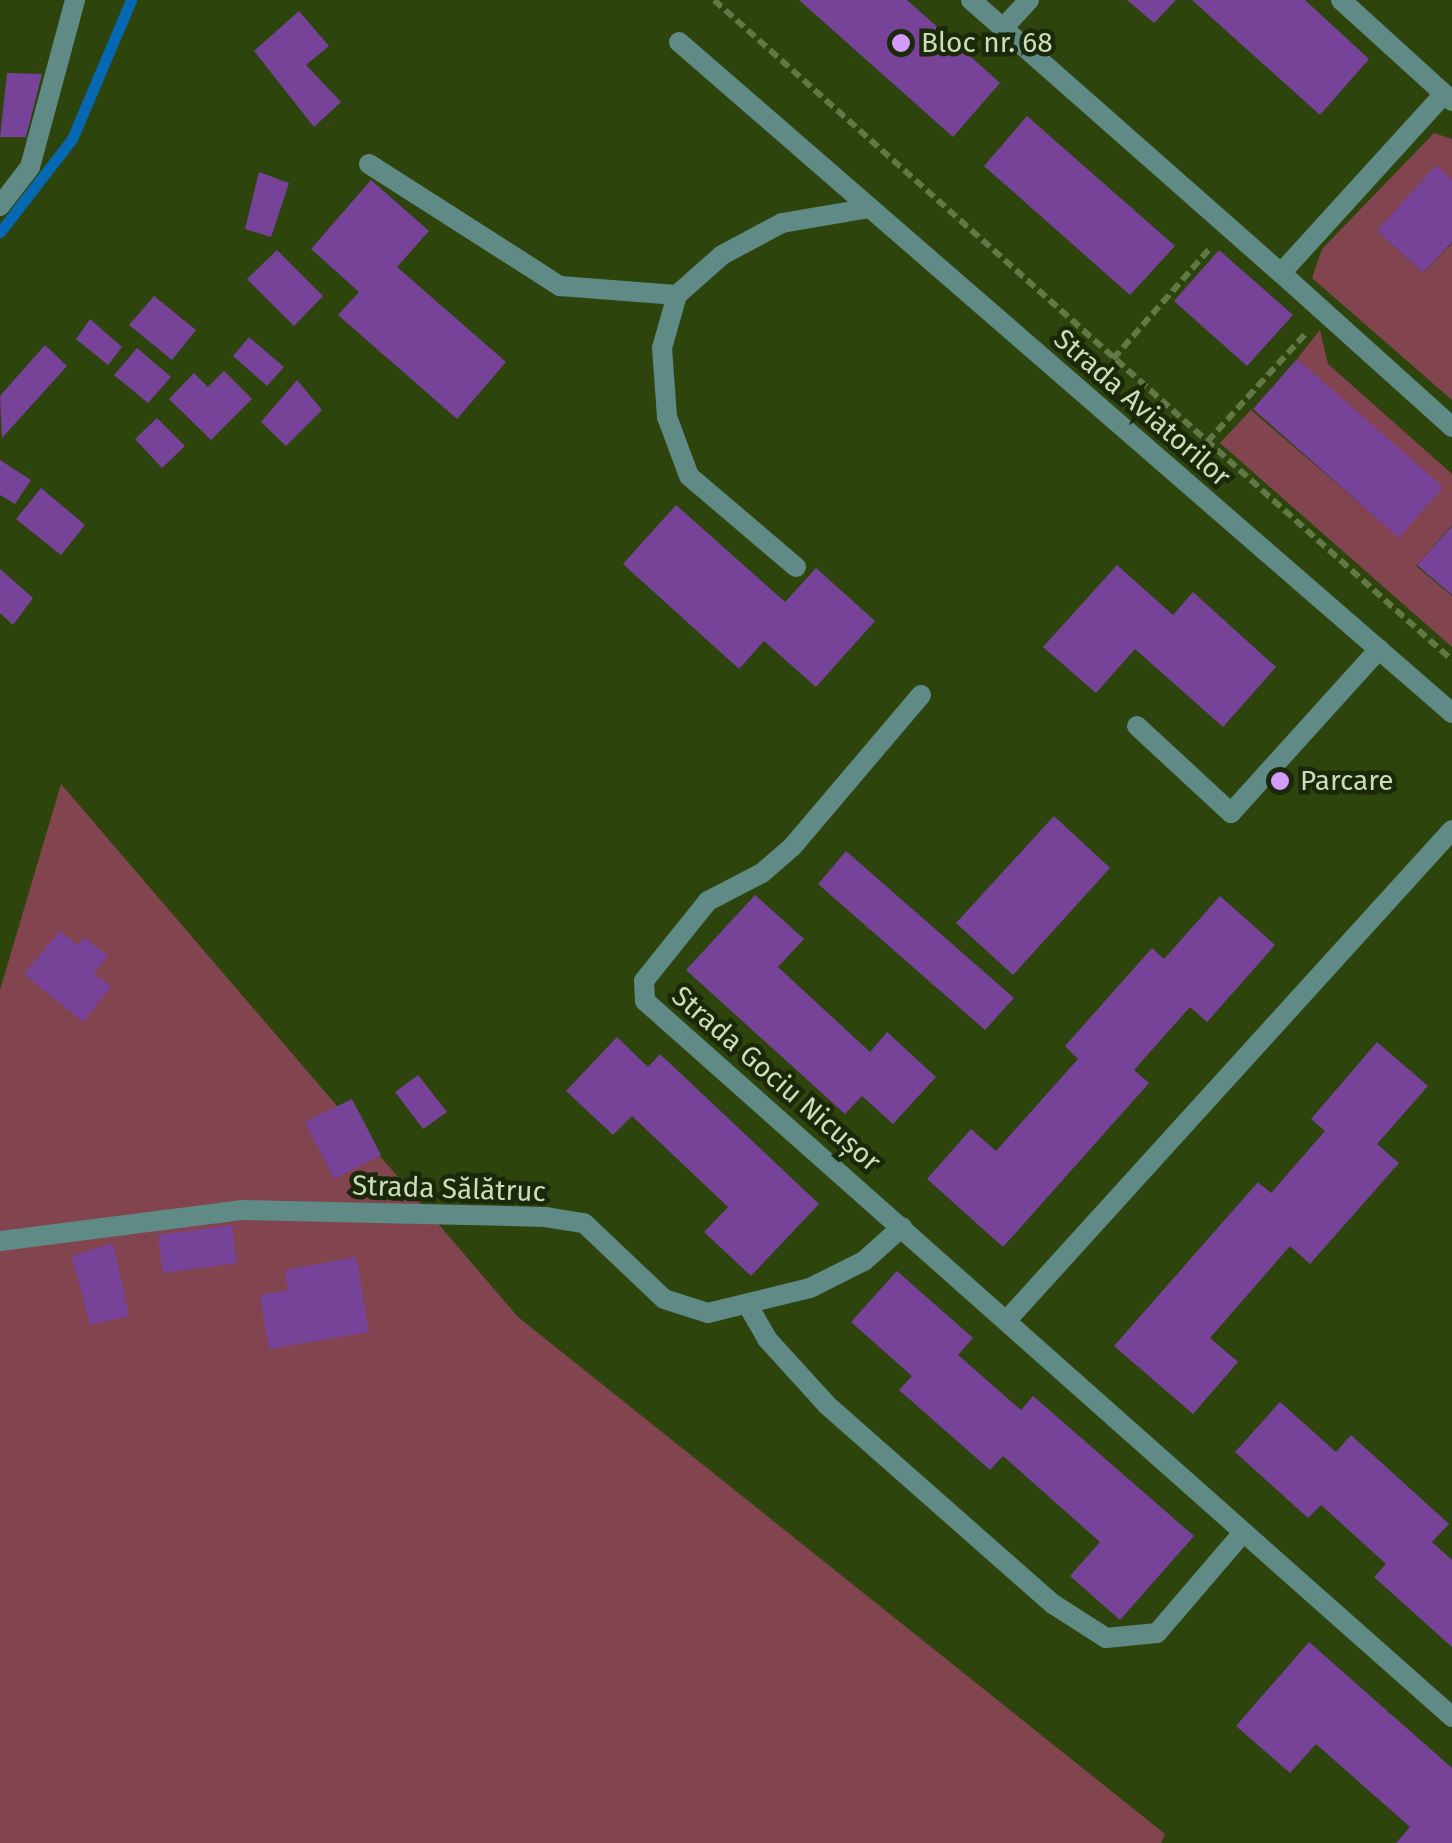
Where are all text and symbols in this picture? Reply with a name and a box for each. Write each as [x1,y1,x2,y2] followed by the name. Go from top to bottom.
[921,26,1053,60] place label: Bloc nr. 68
[890,32,912,54] marker: Bloc nr. 68
[1047,322,1237,494] street label: Strada Aviatorilor
[1300,764,1393,798] place label: Parcare
[1269,770,1291,792] marker: Parcare
[665,979,887,1179] street label: Strada Gociu Nicușor
[352,1169,546,1209] street label: Strada Sălătruc

